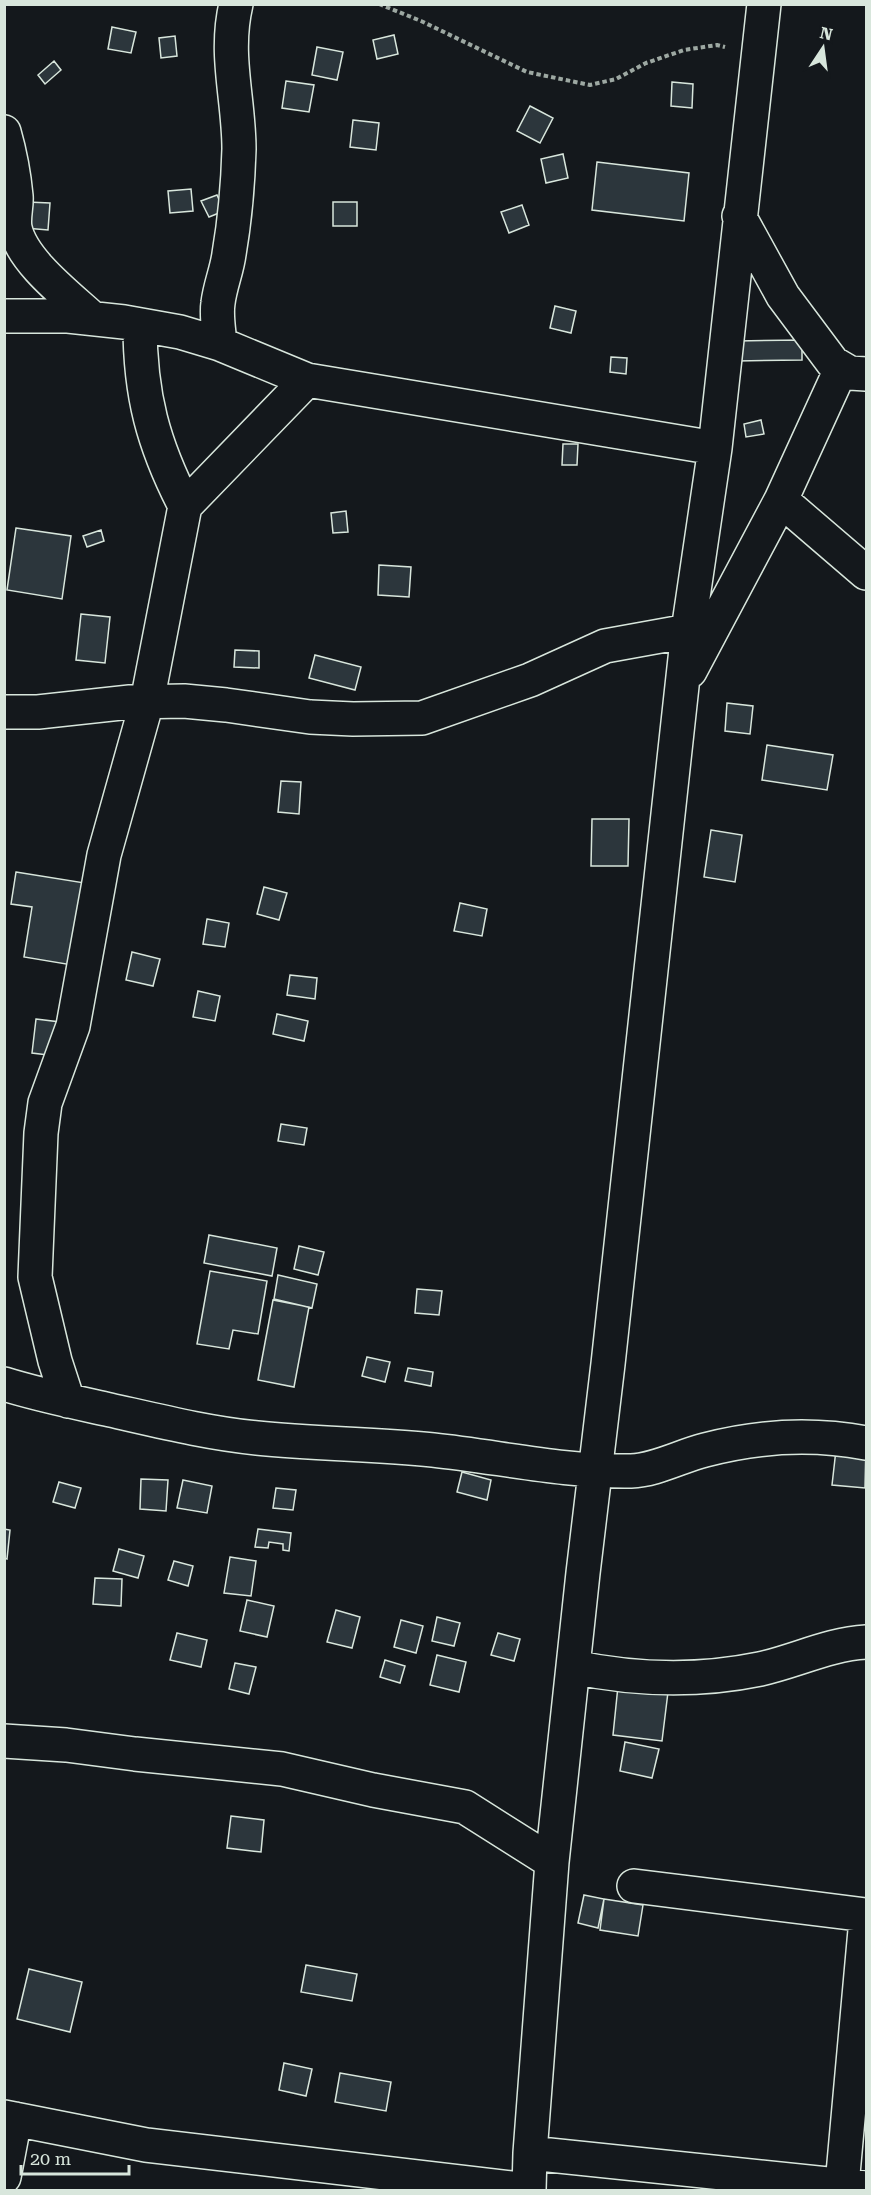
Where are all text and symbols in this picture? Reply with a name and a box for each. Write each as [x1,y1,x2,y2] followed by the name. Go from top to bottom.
[793,18,853,78] north arrow
[818,23,834,45] text: N
[21,2138,129,2176] scale bar
[30,2148,71,2169] text: 20 m

